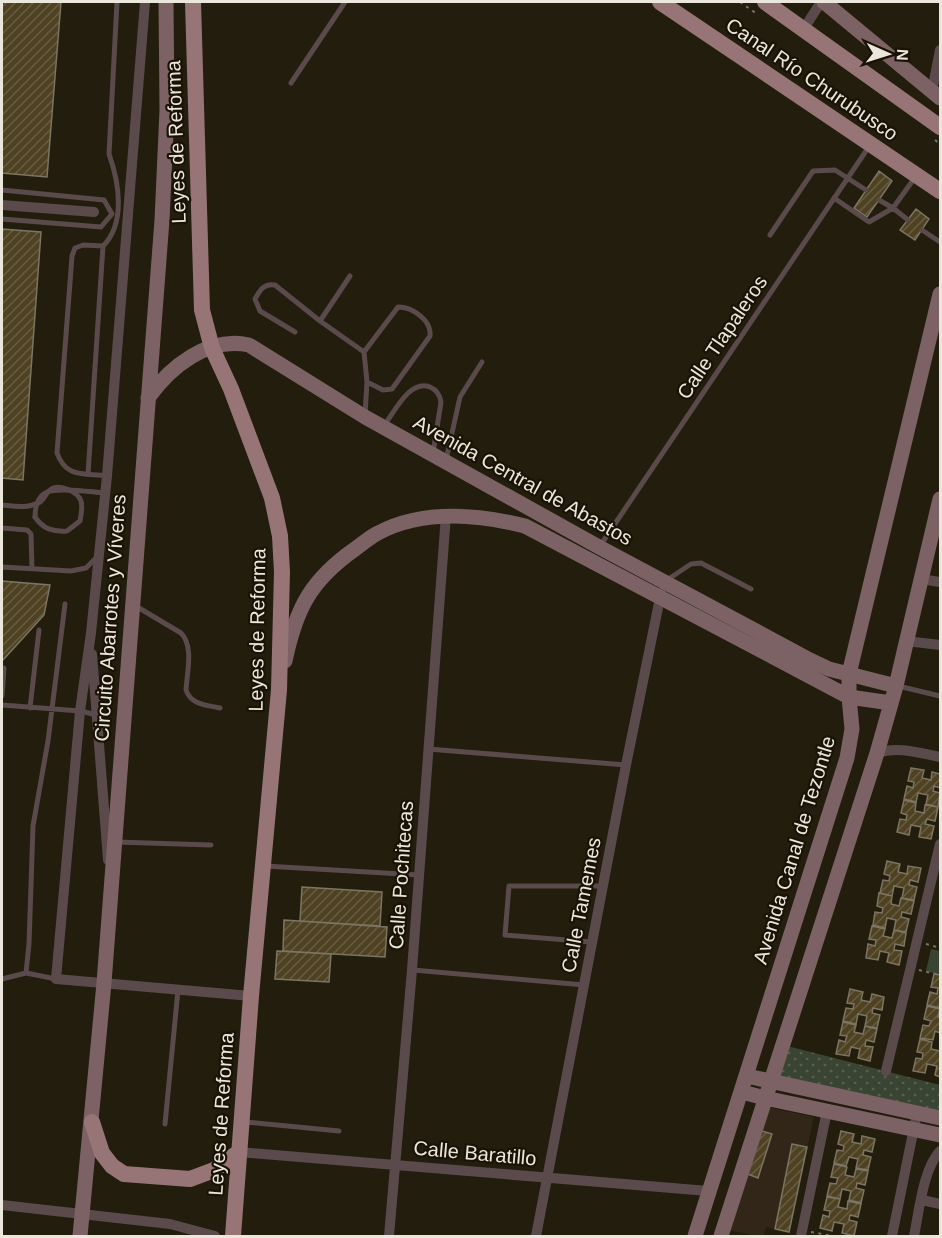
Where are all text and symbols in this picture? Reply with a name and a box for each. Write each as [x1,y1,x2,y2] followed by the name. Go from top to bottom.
[722,13,902,145] street label: Canal Río Churubusco
[858,24,918,84] north arrow
[894,49,911,61] text: N
[162,59,190,224] street label: Leyes de Reforma
[673,271,771,403] street label: Calle Tlapaleros
[410,411,636,549] street label: Avenida Central de Abastos
[90,494,130,742] street label: Circuito Abarrotes y Víveres
[245,547,269,712] street label: Leyes de Reforma
[749,733,839,967] street label: Avenida Canal de Tezontle
[385,800,417,950] street label: Calle Pochitecas
[557,835,605,975] street label: Calle Tamemes
[204,1031,238,1196] street label: Leyes de Reforma
[413,1137,537,1169] street label: Calle Baratillo

